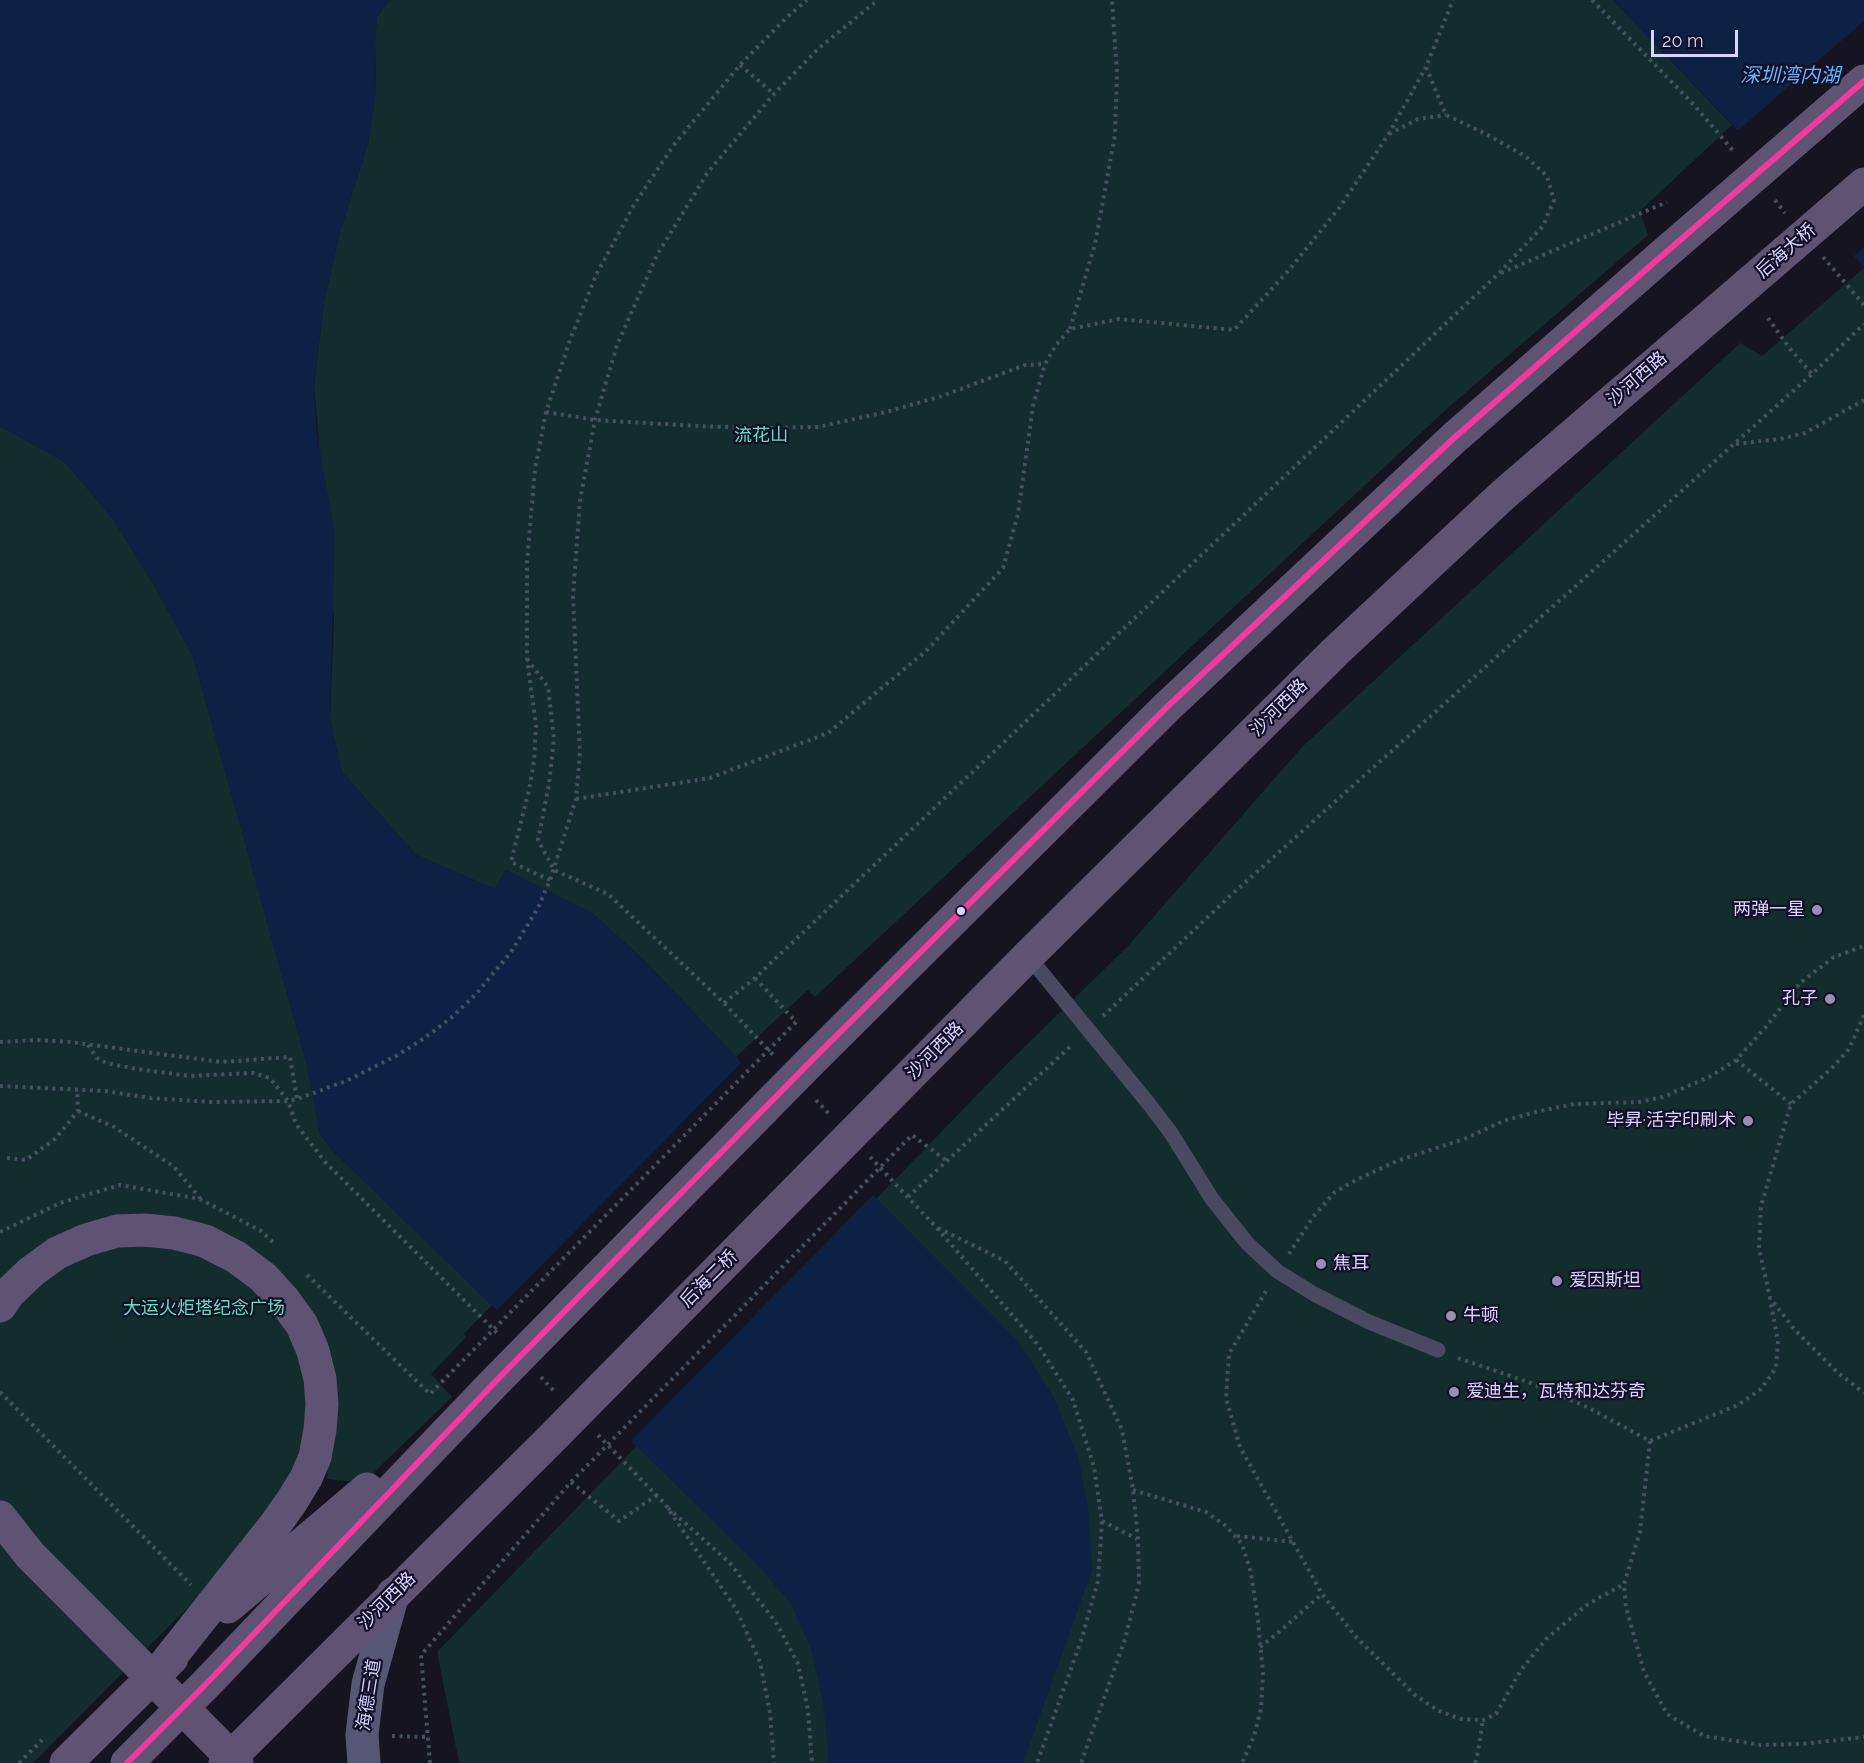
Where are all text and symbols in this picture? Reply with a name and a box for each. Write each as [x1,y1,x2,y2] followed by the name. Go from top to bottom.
[1654,18,1741,56] scale bar
[1662,30,1704,51] text: 20 m
[1740,64,1840,88] water label: 深圳湾内湖
[1752,219,1820,283] street label: 后海大桥
[1603,347,1671,411] street label: 沙河西路
[734,425,788,447] park label: 流花山
[1246,675,1312,741] street label: 沙河西路
[1733,899,1805,921] place label: 两弹一星
[1810,903,1824,917] marker: 两弹一星
[955,905,967,917] unlabelled marker
[1782,988,1818,1010] place label: 孔子
[1823,992,1837,1006] marker: 孔子
[902,1018,968,1084] street label: 沙河西路
[1607,1110,1736,1132] place label: 毕昇·活字印刷术
[1741,1114,1755,1128] marker: 毕昇·活字印刷术
[676,1246,742,1312] street label: 后海二桥
[1333,1253,1369,1275] place label: 焦耳
[1314,1257,1328,1271] marker: 焦耳
[1569,1270,1641,1292] place label: 爱因斯坦
[1550,1274,1564,1288] marker: 爱因斯坦
[123,1298,285,1320] park label: 大运火炬塔纪念广场
[1463,1305,1499,1327] place label: 牛顿
[1444,1309,1458,1323] marker: 牛顿
[1466,1381,1646,1403] place label: 爱迪生，瓦特和达芬奇
[1447,1385,1461,1399] marker: 爱迪生，瓦特和达芬奇
[354,1568,420,1634] street label: 沙河西路
[353,1658,385,1732] street label: 海德三道

